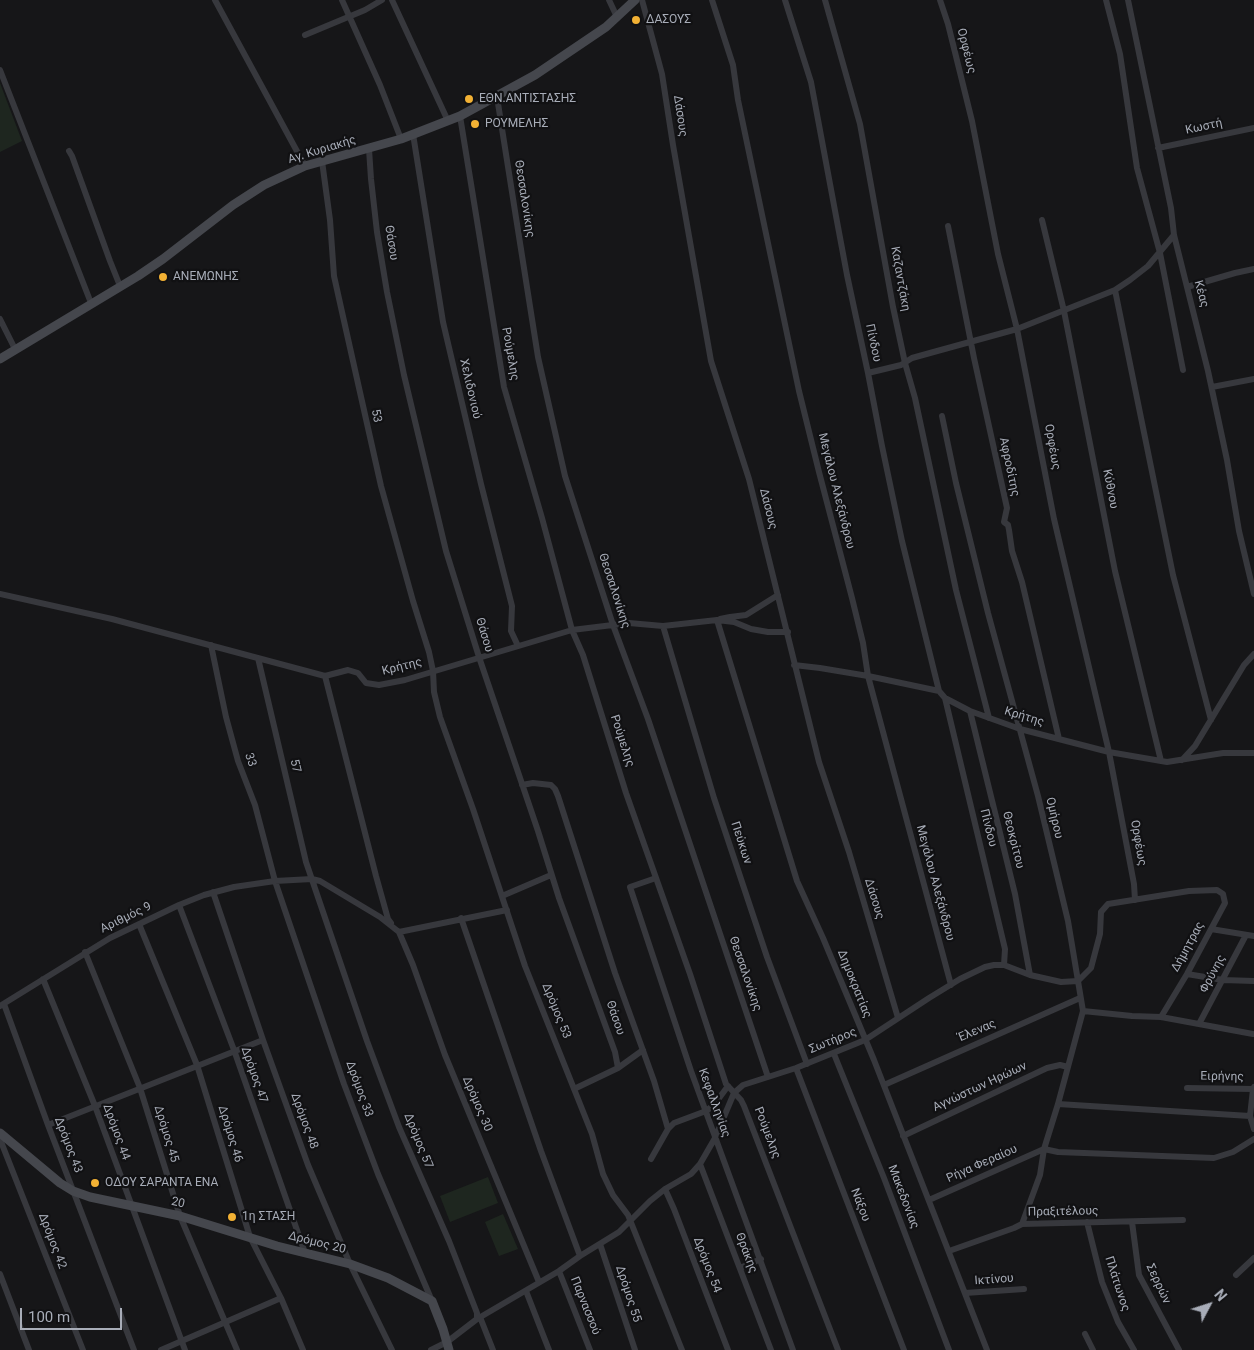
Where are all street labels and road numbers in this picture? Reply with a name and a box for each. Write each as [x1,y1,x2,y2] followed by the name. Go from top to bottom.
[953,27,979,75] street label: Ορφέως
[670,94,690,138] street label: Δάσους
[1184,116,1224,138] street label: Κωστή
[286,133,358,167] street label: Αγ. Κυριακής
[511,159,537,239] street label: Θεσσαλονίκης
[381,225,401,261] street label: Θάσου
[887,246,913,312] street label: Καζαντζάκη
[1191,279,1211,309] street label: Κέας
[862,323,884,363] street label: Πίνδου
[498,326,522,382] street label: Ρούμελης
[456,358,484,420] street label: Χελιδονιού
[368,408,384,424] street label: 53
[1041,423,1063,471] street label: Ορφέως
[815,432,857,550] street label: Μεγάλου Αλεξάνδρου
[996,436,1022,498] street label: Αφροδίτης
[1099,468,1121,510] street label: Κύθνου
[756,487,780,531] street label: Δάσους
[595,552,633,630] street label: Θεσσαλονίκης
[472,616,496,654] street label: Θάσου
[381,655,423,679] street label: Κρήτης
[1002,704,1046,730] street label: Κρήτης
[607,713,637,769] street label: Ρούμελης
[241,751,259,769] street label: 33
[286,758,304,774] street label: 57
[1042,796,1066,840] street label: Ομήρου
[976,808,1000,848] street label: Πίνδου
[999,810,1027,870] street label: Θεοκρίτου
[1127,819,1149,867] street label: Ορφέως
[727,820,755,866] street label: Πεύκων
[913,824,957,942] street label: Μεγάλου Αλεξάνδρου
[861,877,887,921] street label: Δάσους
[98,899,154,937] street label: Αριθμός 9
[1168,919,1208,975] street label: Δήμητρας
[725,935,765,1013] street label: Θεσσαλονίκης
[834,948,874,1020] street label: Δημοκρατίας
[1197,953,1229,995] street label: Φρύνης
[538,981,574,1041] street label: Δρόμος 53
[602,999,628,1037] street label: Θάσου
[956,1017,998,1045] street label: Έλενας
[807,1025,859,1057] street label: Σωτήρος
[238,1045,270,1105] street label: Δρόμος 47
[342,1059,376,1119] street label: Δρόμος 33
[931,1059,1029,1115] street label: Αγνώστων Ηρώων
[695,1066,733,1140] street label: Κεφαλληνίας
[1200,1069,1244,1085] street label: Ειρήνης
[459,1074,495,1134] street label: Δρόμος 30
[287,1091,321,1151] street label: Δρόμος 48
[99,1102,133,1162] street label: Δρόμος 44
[151,1104,181,1164] street label: Δρόμος 45
[215,1104,245,1164] street label: Δρόμος 46
[751,1105,783,1161] street label: Ρούμελης
[400,1111,436,1171] street label: Δρόμος 57
[51,1115,85,1175] street label: Δρόμος 43
[944,1142,1020,1186] street label: Ρήγα Φεραίου
[884,1163,922,1231] street label: Μακεδονίας
[847,1186,873,1224] street label: Νάξου
[170,1194,186,1212] street label: 20
[1027,1204,1099,1220] street label: Πραξιτέλους
[35,1211,69,1271] street label: Δρόμος 42
[287,1229,347,1257] street label: Δρόμος 20
[732,1231,760,1275] street label: Θράκης
[690,1235,724,1295] street label: Δρόμος 54
[1101,1255,1133,1313] street label: Πλάτωνος
[1142,1262,1174,1306] street label: Σερρών
[612,1264,644,1324] street label: Δρόμος 55
[974,1271,1014,1289] street label: Ικτίνου
[567,1275,603,1337] street label: Παρνασσού

